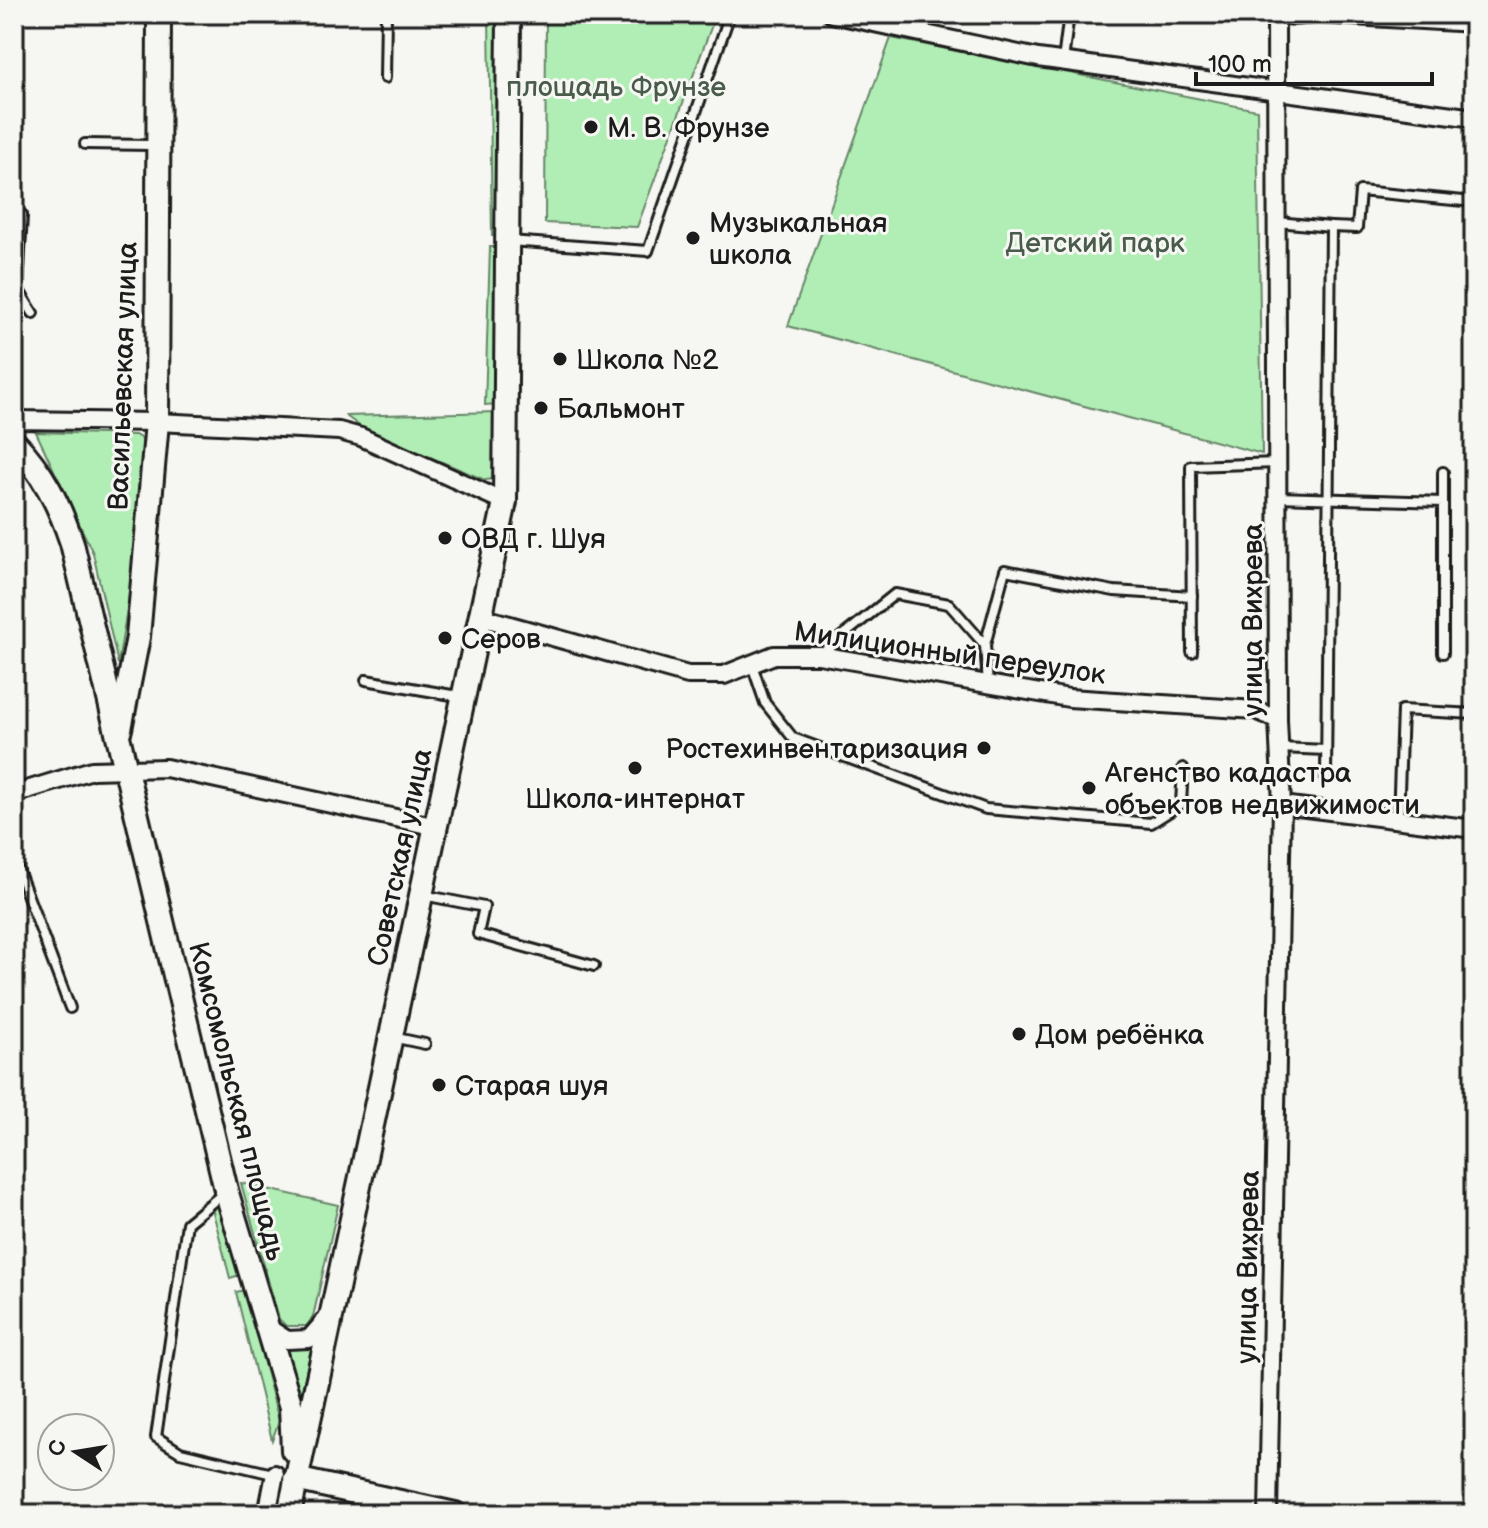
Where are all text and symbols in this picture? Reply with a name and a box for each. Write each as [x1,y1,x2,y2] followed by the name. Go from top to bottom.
[1196,36,1432,86] scale bar
[1208,50,1272,79] text: 100 m
[506,71,726,104] park label: площадь Фрунзе
[607,112,770,145] place label: М. В. Фрунзе
[582,118,600,136] marker: М. В. Фрунзе
[709,207,888,272] place label: Музыкальная школа
[1005,227,1185,260] park label: Детский парк
[684,229,702,247] marker: Музыкальная школа
[102,241,145,511] street label: Васильевская улица
[576,344,719,377] place label: Школа №2
[551,350,569,368] marker: Школа №2
[557,393,685,426] place label: Бальмонт
[532,399,550,417] marker: Бальмонт
[461,523,606,556] place label: ОВД г. Шуя
[1237,523,1270,717] street label: улица Вихрева
[436,529,454,547] marker: ОВД г. Шуя
[792,615,1108,692] street label: Милиционный переулок
[461,623,541,656] place label: Серов
[436,629,454,647] marker: Серов
[665,733,968,766] place label: Ростехинвентаризация
[975,739,993,757] marker: Ростехинвентаризация
[361,745,440,969] street label: Советская улица
[1104,757,1420,822] place label: Агенство кадастра объектов недвижимости
[626,759,644,777] marker: Школа-интернат
[1080,779,1098,797] marker: Агенство кадастра объектов недвижимости
[525,783,745,816] place label: Школа-интернат
[181,939,292,1264] street label: Комсомольская площадь
[1035,1019,1205,1052] place label: Дом ребёнка
[1010,1025,1028,1043] marker: Дом ребёнка
[455,1070,608,1103] place label: Старая шуя
[430,1076,448,1094] marker: Старая шуя
[1230,1169,1267,1364] street label: улица Вихрева
[36,1412,116,1492] north arrow
[43,1438,73,1458] text: С

